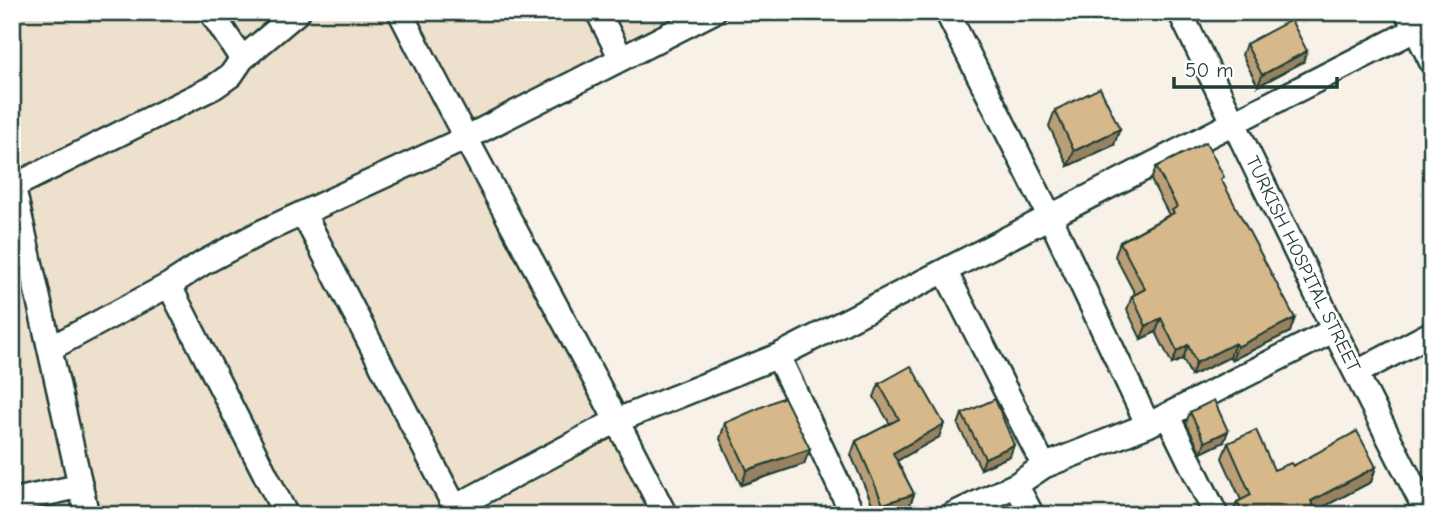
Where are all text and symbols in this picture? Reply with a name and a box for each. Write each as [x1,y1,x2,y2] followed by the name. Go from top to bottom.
[1174,46,1337,90] scale bar
[1185,58,1234,82] text: 50 m
[1241,153,1365,376] street label: TURKISH HOSPITAL STREET

